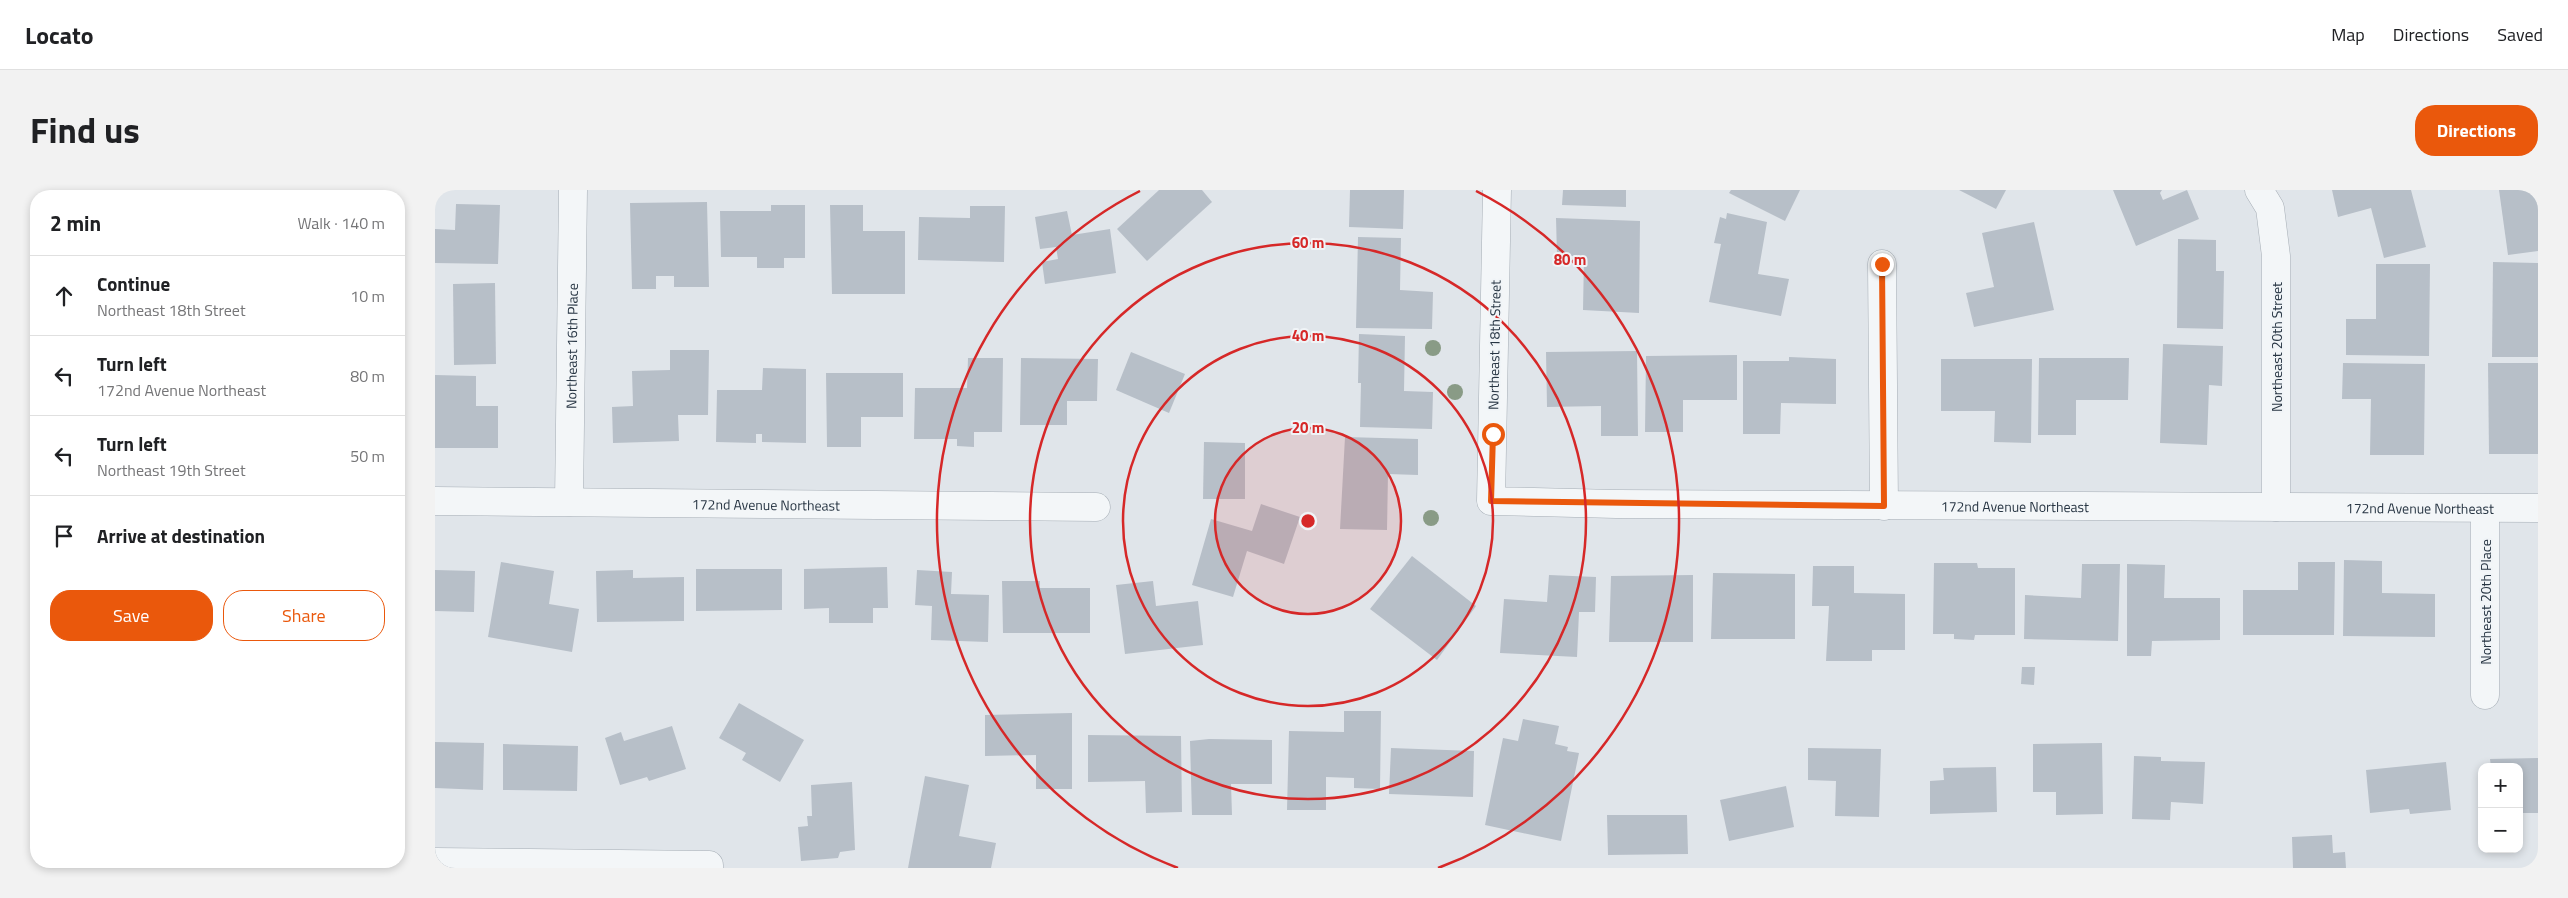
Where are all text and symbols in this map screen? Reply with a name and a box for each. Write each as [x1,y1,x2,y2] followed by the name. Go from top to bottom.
[25,17,94,53] text: Locato
[2331,21,2365,48] text: Map
[2393,21,2469,48] text: Directions
[2497,21,2543,48] text: Saved
[30,103,140,157] text: Find us
[2415,105,2538,156] button: Directions
[50,207,101,239] text: 2 min
[297,211,385,235] text: Walk · 140 m
[1292,231,1324,254] text: 60 m
[1554,248,1586,271] text: 80 m
[1871,253,1894,276] route end
[97,269,170,298] text: Continue
[1482,280,1506,410] street label: Northeast 18th Street
[50,282,78,310] icon: ahead
[2266,282,2287,412] street label: Northeast 20th Street
[560,283,582,409] street label: Northeast 16th Place
[350,284,385,308] text: 10 m
[97,298,246,322] text: Northeast 18th Street
[1292,324,1324,347] text: 40 m
[97,349,167,378] text: Turn left
[50,362,78,390] icon: left
[350,364,385,388] text: 80 m
[97,378,266,402] text: 172nd Avenue Northeast
[1292,416,1324,439] text: 20 m
[1482,423,1505,446] route start
[97,429,167,458] text: Turn left
[50,442,78,470] icon: left
[350,444,385,468] text: 50 m
[97,458,246,482] text: Northeast 19th Street
[692,493,840,515] street label: 172nd Avenue Northeast
[1941,495,2089,517] street label: 172nd Avenue Northeast
[2346,497,2494,518] street label: 172nd Avenue Northeast
[1299,512,1317,530] centre of rings
[97,521,265,550] text: Arrive at destination
[50,522,78,550] icon: arrive
[2475,539,2496,665] street label: Northeast 20th Place
[50,590,213,641] button: Save
[223,590,385,641] button: Share
[2478,763,2523,853] map controls
[2478,763,2523,808] button: +
[2478,808,2523,853] button: −

